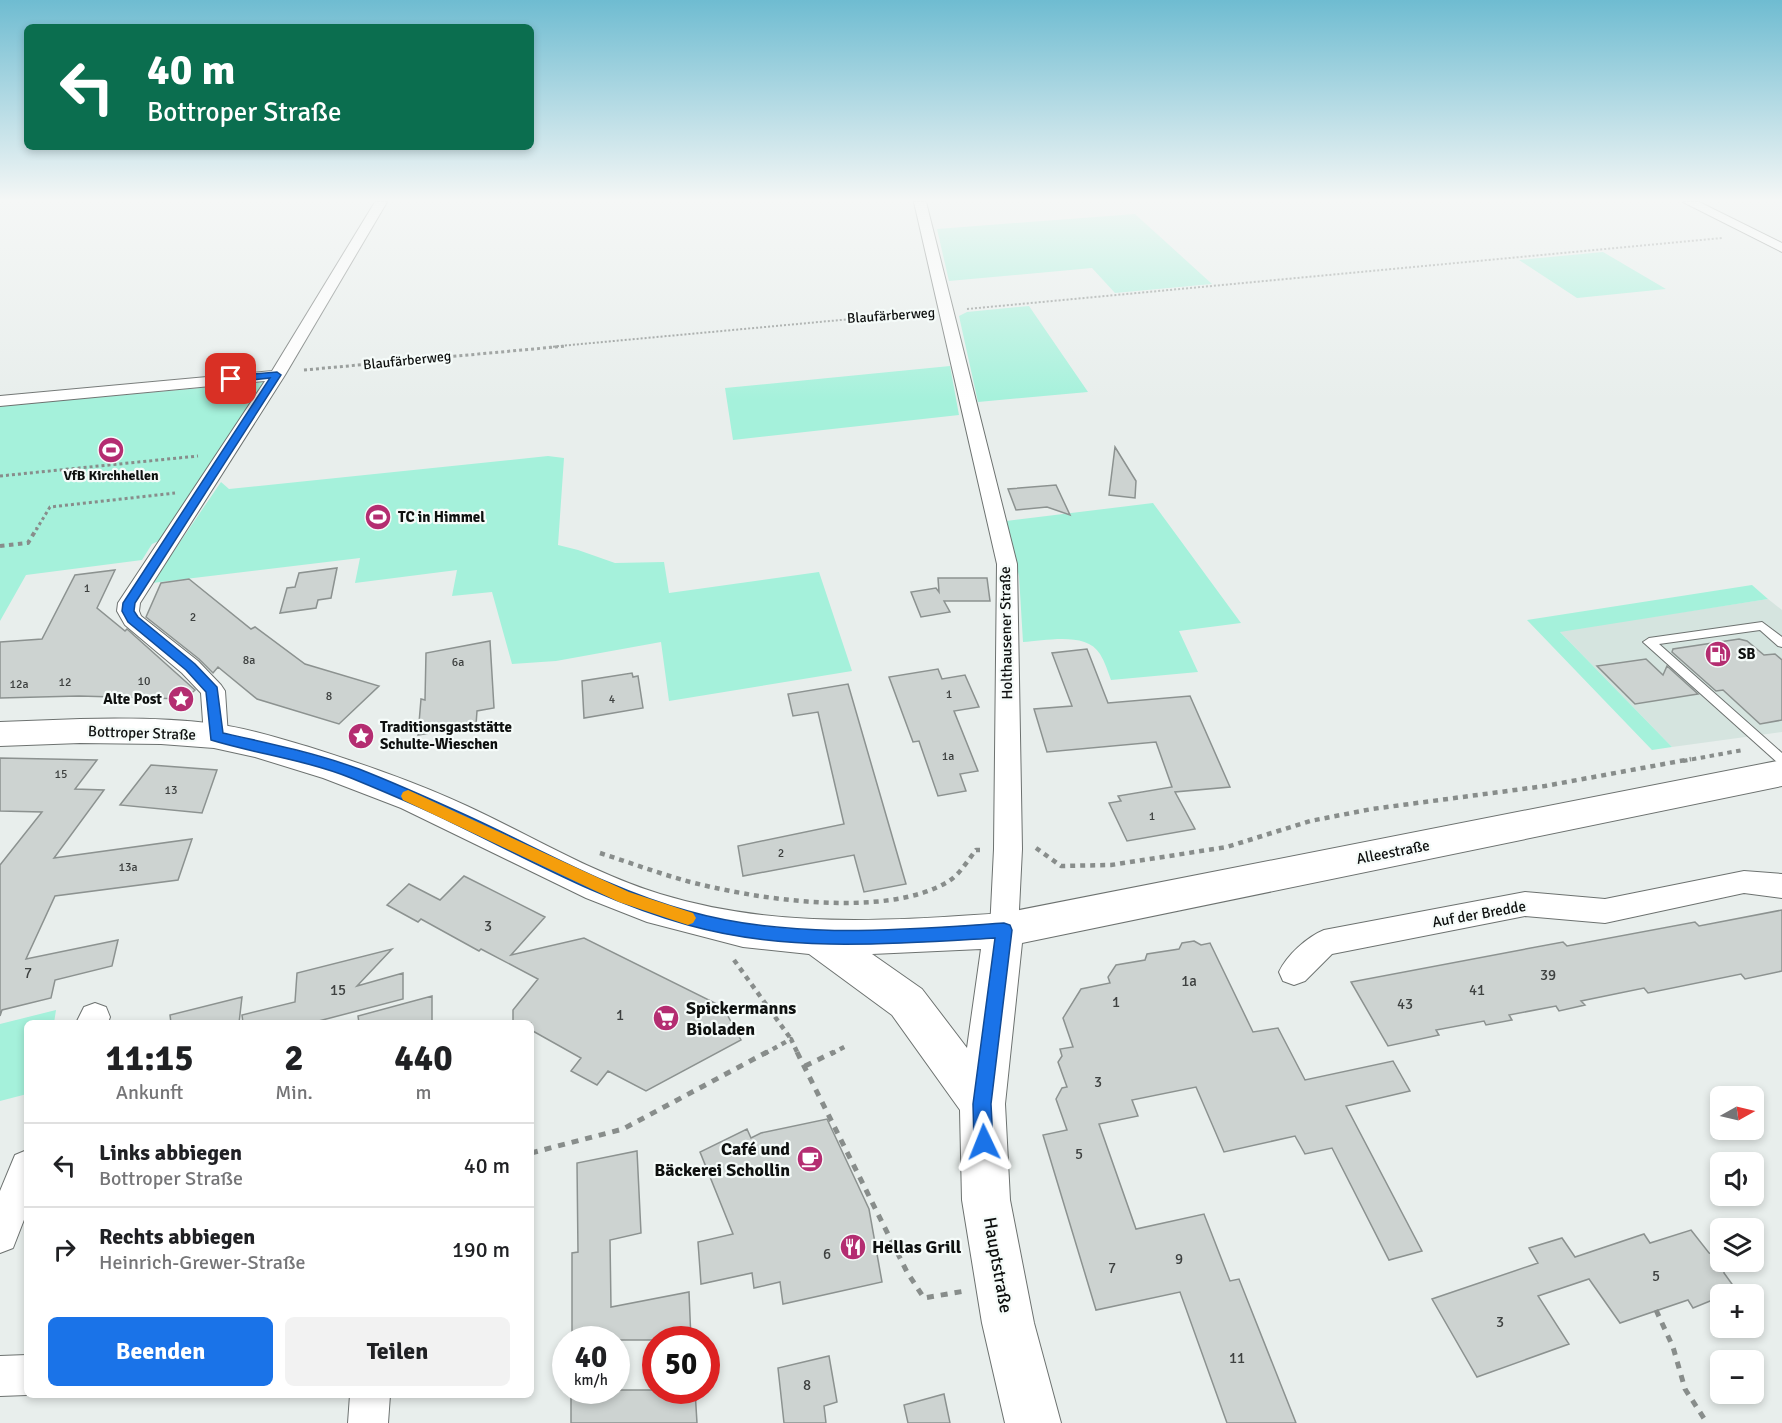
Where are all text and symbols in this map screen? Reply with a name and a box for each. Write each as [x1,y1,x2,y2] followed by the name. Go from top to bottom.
[147,45,236,96] text: 40 m
[48,48,126,126] icon: left
[147,96,342,129] text: Bottroper Straße
[846,304,936,327] street label: Blaufärberweg
[362,347,452,374] street label: Blaufärberweg
[205,353,256,404] pin
[214,362,247,395] icon: arrive
[96,435,126,465] sports icon: VfB Kirchhellen
[63,467,159,484] place label: VfB Kirchhellen
[363,502,393,532] sports icon: TC in Himmel
[398,508,485,526] place label: TC in Himmel
[996,566,1016,700] street label: Holthausener Straße
[84,581,90,596] house number: 1
[190,610,196,625] house number: 2
[1703,639,1733,669] fuel station icon: SB
[1738,645,1756,663] place label: SB
[243,653,255,668] house number: 8a
[452,655,464,670] house number: 6a
[138,674,150,689] house number: 10
[59,675,71,690] house number: 12
[9,677,29,692] house number: 12a
[166,684,196,714] place icon: Alte Post
[946,687,952,702] house number: 1
[326,689,332,704] house number: 8
[103,690,162,708] place label: Alte Post
[609,692,616,707] house number: 4
[380,718,512,753] place label: Traditionsgaststätte Schulte-Wieschen
[346,721,376,751] place icon: Traditionsgaststätte Schulte-Wieschen
[88,722,196,744] street label: Bottroper Straße
[942,749,954,764] house number: 1a
[55,767,67,782] house number: 15
[165,783,177,798] house number: 13
[1149,809,1155,824] house number: 1
[1355,836,1431,868] street label: Alleestraße
[778,846,784,861] house number: 2
[118,860,138,875] house number: 13a
[1431,897,1527,931] street label: Auf der Bredde
[484,917,492,935] house number: 3
[24,964,32,982] house number: 7
[1540,966,1556,984] house number: 39
[1181,972,1197,990] house number: 1a
[330,981,346,999] house number: 15
[1469,981,1485,999] house number: 41
[1112,993,1120,1011] house number: 1
[1397,995,1413,1013] house number: 43
[686,997,796,1040] place label: Spickermanns Bioladen
[651,1003,681,1033] supermarket icon: Spickermanns Bioladen
[616,1006,624,1024] house number: 1
[105,1036,194,1081] text: 11:15
[284,1036,304,1081] text: 2
[394,1036,453,1081] text: 440
[1094,1073,1102,1091] house number: 3
[116,1080,183,1105] text: Ankunft
[275,1080,313,1105] text: Min.
[415,1080,431,1105] text: m
[1710,1086,1764,1140] north arrow
[1710,1086,1764,1404] map controls
[952,1110,1016,1174] position arrow
[654,1138,790,1181] place label: Café und Bäckerei Schollin
[99,1139,242,1166] text: Links abbiegen
[795,1144,825,1174] cafe icon: Café und Bäckerei Schollin
[1075,1145,1083,1163] house number: 5
[48,1149,81,1182] icon: left
[464,1152,510,1179] text: 40 m
[1710,1152,1764,1206] button: sound
[99,1166,243,1191] text: Bottroper Straße
[979,1215,1017,1315] street label: Hauptstraße
[1710,1218,1764,1272] button: layers
[99,1223,255,1250] text: Rechts abbiegen
[838,1232,868,1262] restaurant icon: Hellas Grill
[48,1233,81,1266] icon: right
[452,1236,510,1263] text: 190 m
[872,1236,962,1258] place label: Hellas Grill
[823,1245,831,1263] house number: 6
[99,1250,305,1275] text: Heinrich-Grewer-Straße
[1175,1250,1183,1268] house number: 9
[1108,1259,1116,1277] house number: 7
[1652,1267,1660,1285] house number: 5
[1710,1284,1764,1338] button: +
[1496,1313,1504,1331] house number: 3
[48,1317,273,1386] button: Beenden
[285,1317,510,1386] button: Teilen
[642,1326,720,1404] speed limit sign: 50
[575,1339,607,1376] text: 40
[1229,1349,1245,1367] house number: 11
[1710,1350,1764,1404] button: −
[574,1371,608,1389] text: km/h
[803,1376,811,1394] house number: 8

